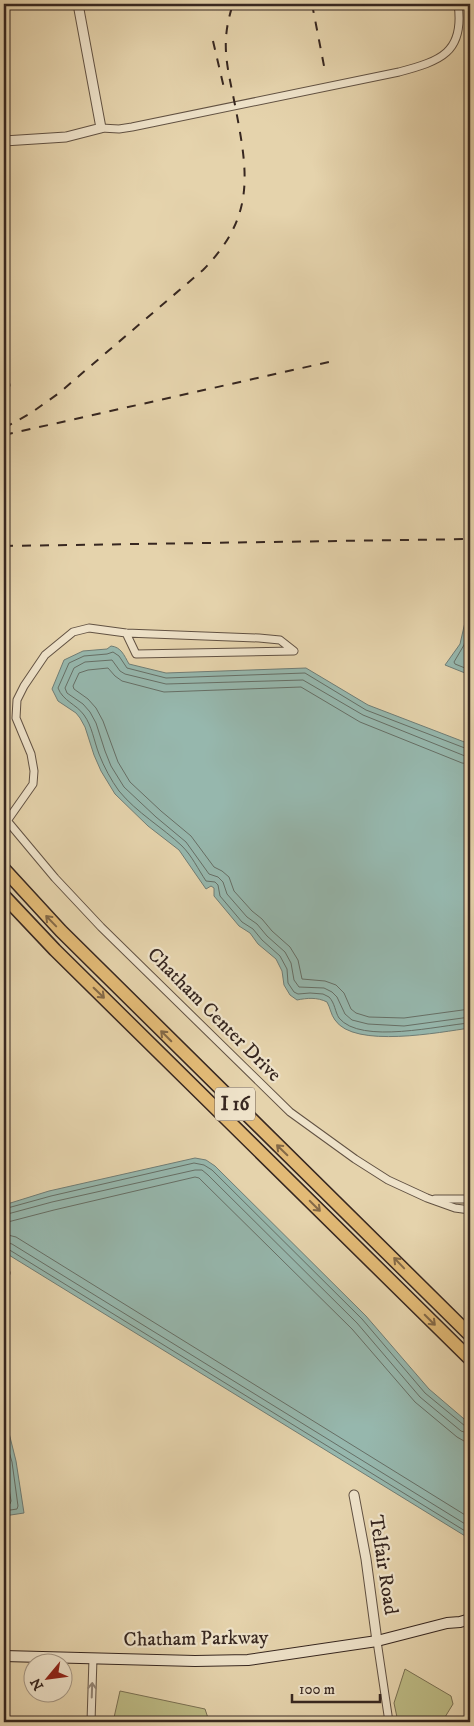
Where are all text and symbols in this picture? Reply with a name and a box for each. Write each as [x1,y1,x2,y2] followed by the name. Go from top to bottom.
[45,915,57,927] one-way arrow
[142,943,286,1087] street label: Chatham Center Drive
[93,987,106,999] one-way arrow
[161,1030,173,1042] one-way arrow
[215,1088,255,1120] road number: I 16
[276,1144,288,1156] one-way arrow
[308,1199,320,1211] one-way arrow
[393,1257,405,1269] one-way arrow
[424,1314,436,1326] one-way arrow
[363,1513,403,1617] street label: Telfair Road
[123,1625,269,1653] street label: Chatham Parkway
[22,1654,72,1704] north arrow
[292,1671,379,1703] scale bar
[27,1674,48,1693] text: N
[299,1680,335,1699] text: 100 m
[87,1682,96,1698] one-way arrow

